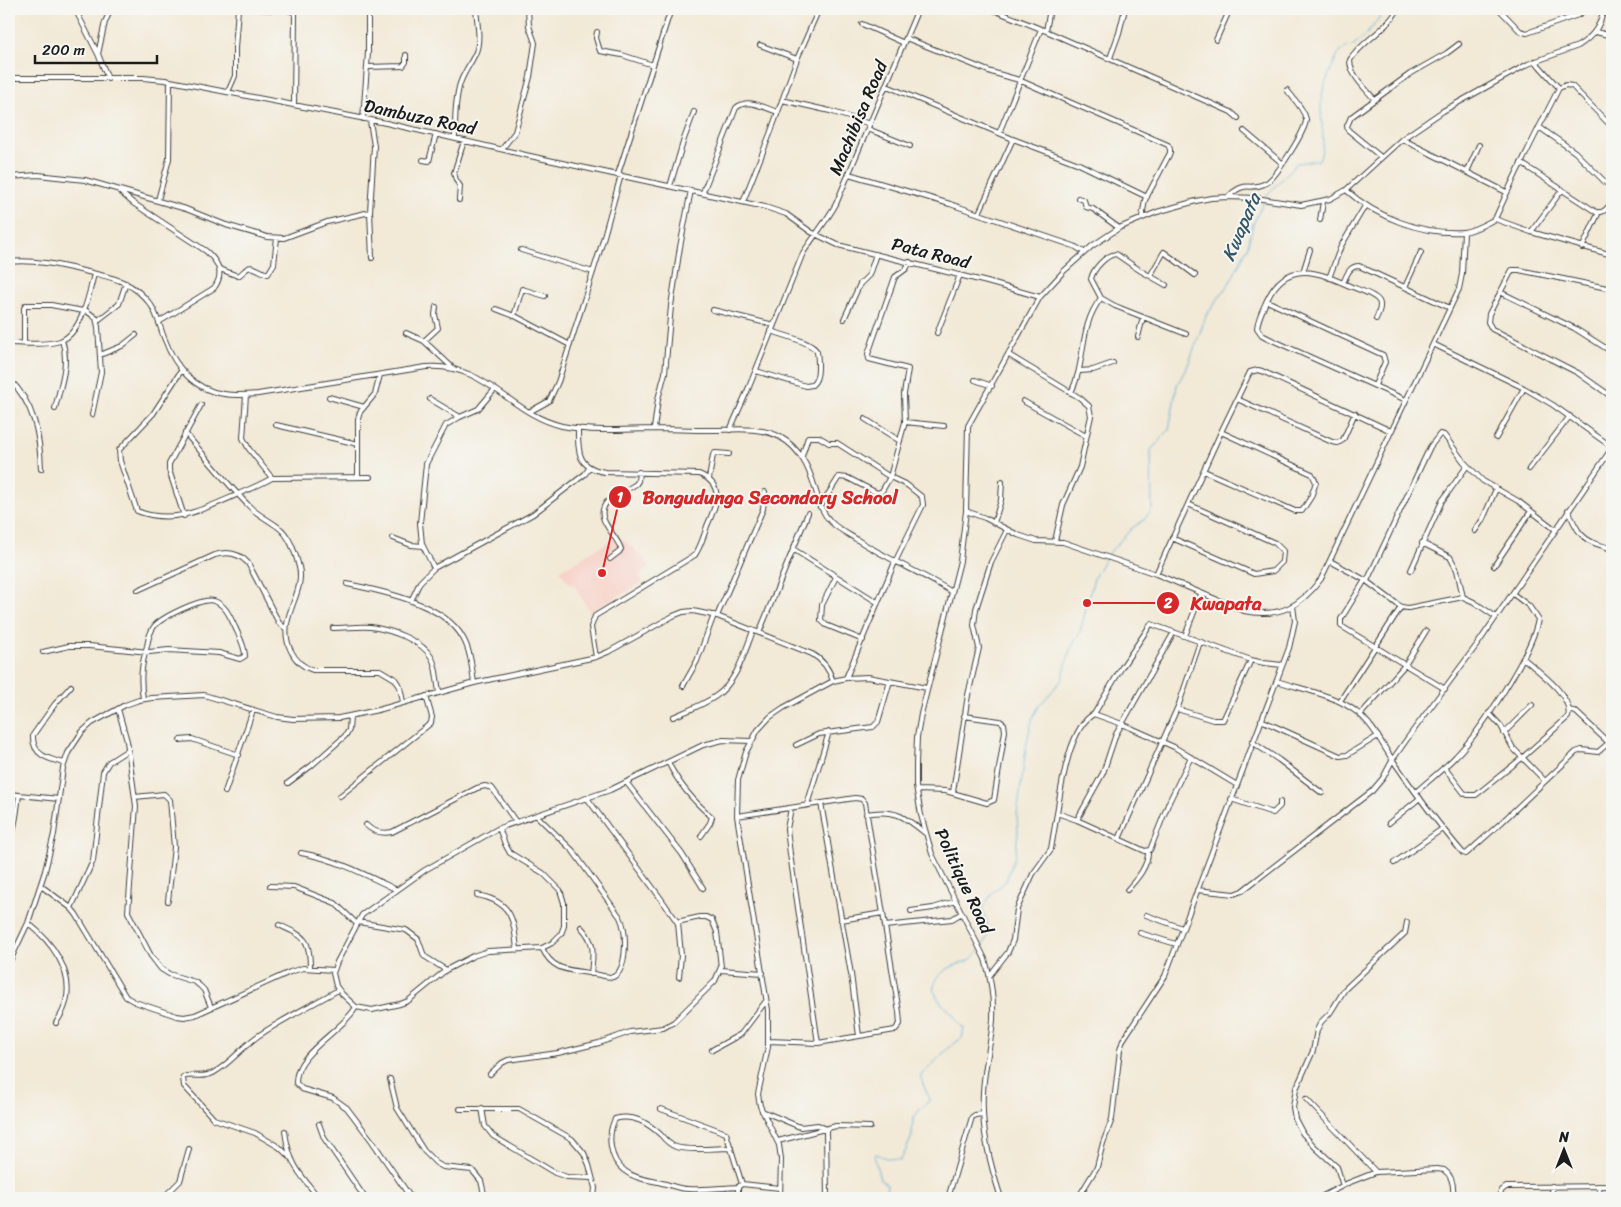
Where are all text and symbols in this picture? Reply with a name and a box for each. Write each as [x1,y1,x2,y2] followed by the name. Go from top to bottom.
[35,32,158,64] scale bar
[42,37,86,63] text: 200 m
[819,54,897,181] street label: Machibisa Road
[361,90,480,145] street label: Dambuza Road
[1212,187,1271,266] water label: Kwapata
[888,228,975,279] street label: Pata Road
[608,480,908,514] callout: Bongudunga Secondary School
[642,481,899,514] text: Bongudunga Secondary School
[617,484,624,510] text: 1
[1155,586,1271,620] callout: Kwapata
[1190,587,1262,620] text: Kwapata
[1163,590,1173,616] text: 2
[925,823,1003,941] street label: Politique Road
[1538,1124,1588,1174] north arrow
[1558,1125,1569,1150] text: N

